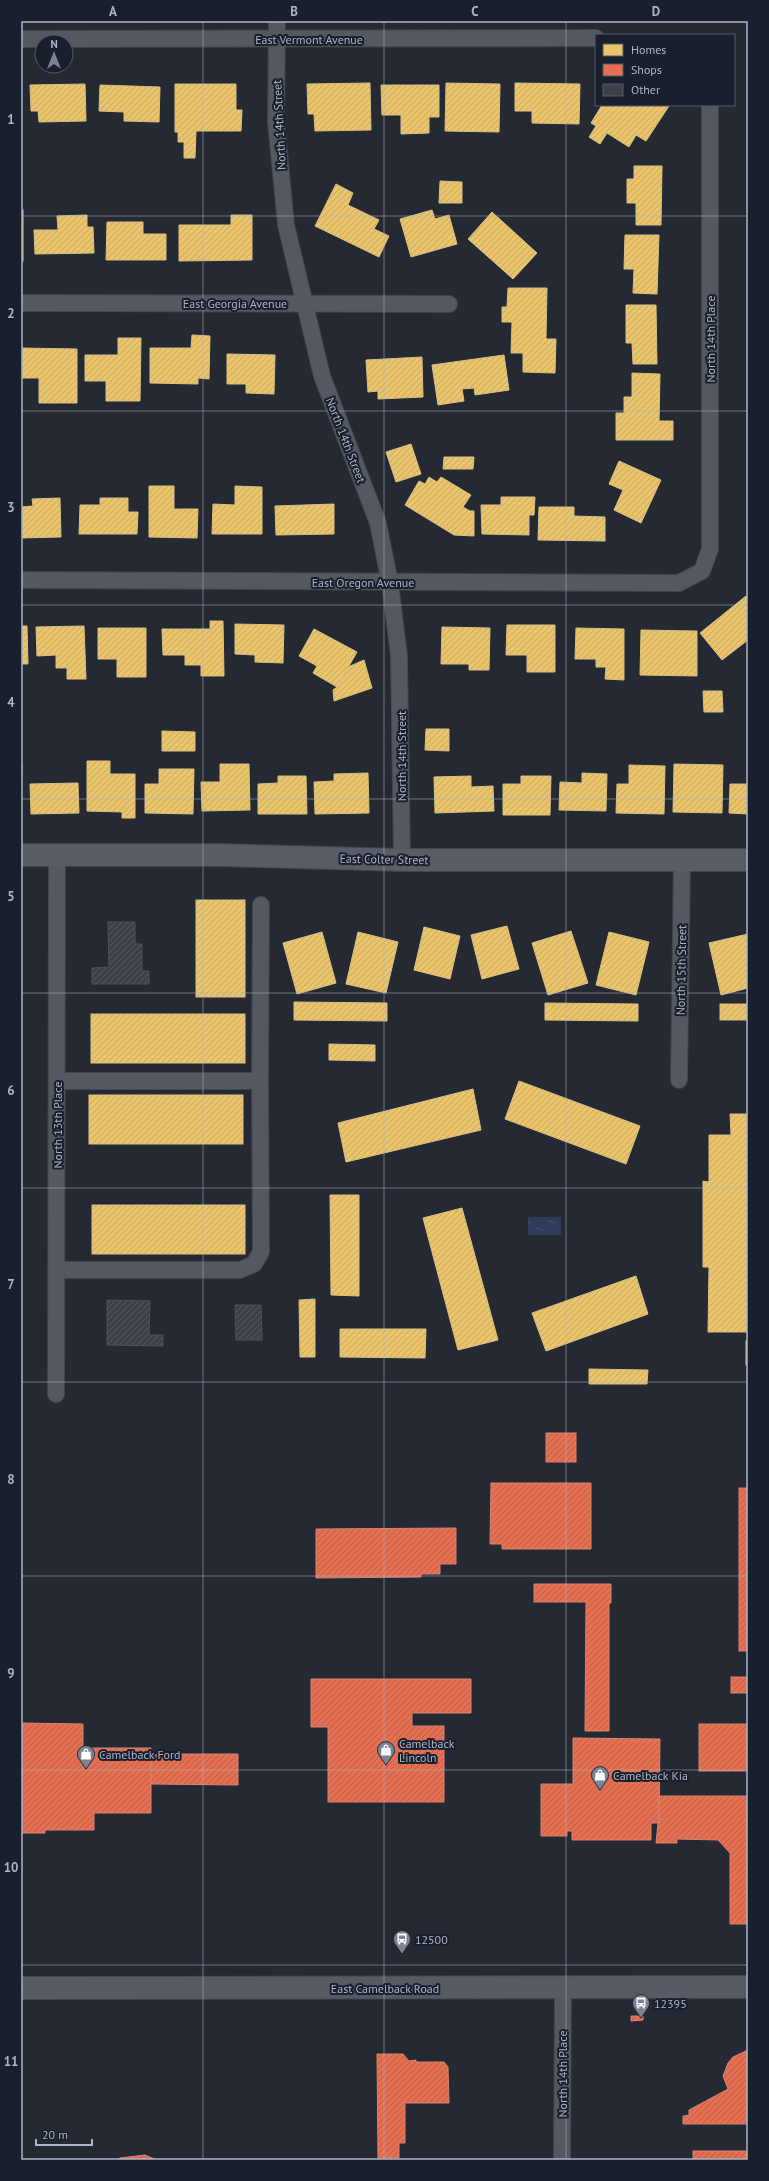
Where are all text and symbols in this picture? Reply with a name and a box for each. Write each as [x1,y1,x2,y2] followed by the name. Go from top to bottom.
[109,3,117,20] text: A
[290,3,298,20] text: B
[471,3,479,20] text: C
[652,3,660,20] text: D
[255,32,363,47] street label: East Vermont Avenue
[34,34,74,74] north arrow
[595,34,735,106] legend
[50,37,58,51] text: N
[631,42,666,57] text: Homes
[631,62,662,77] text: Shops
[269,79,289,171] street label: North 14th Street
[631,82,660,97] text: Other
[7,111,15,128] text: 1
[703,295,718,383] street label: North 14th Place
[183,296,287,311] street label: East Georgia Avenue
[7,305,15,322] text: 2
[323,395,369,485] street label: North 14th Street
[7,499,15,516] text: 3
[312,575,414,590] street label: East Oregon Avenue
[7,694,15,711] text: 4
[394,711,409,801] street label: North 14th Street
[339,851,429,867] street label: East Colter Street
[7,888,15,905] text: 5
[673,925,689,1015] street label: North 15th Street
[50,1081,65,1169] street label: North 13th Place
[7,1082,15,1099] text: 6
[7,1276,15,1293] text: 7
[7,1471,15,1488] text: 8
[7,1665,15,1682] text: 9
[399,1736,455,1765] place label: Camelback Lincoln
[376,1740,396,1765] shop icon: Camelback Lincoln
[76,1744,96,1769] shop icon: Camelback Ford
[99,1747,181,1762] place label: Camelback Ford
[590,1765,610,1790] shop icon: Camelback Kia
[613,1768,688,1783] place label: Camelback Kia
[4,1859,18,1876] text: 10
[392,1929,412,1954] bus stop icon: 12500
[415,1932,448,1947] place label: 12500
[331,1981,439,1996] street label: East Camelback Road
[631,1993,651,2018] bus stop icon: 12395
[654,1996,687,2011] place label: 12395
[555,2030,570,2118] street label: North 14th Place
[4,2053,18,2070] text: 11
[36,2121,92,2147] scale bar
[42,2127,68,2142] text: 20 m

